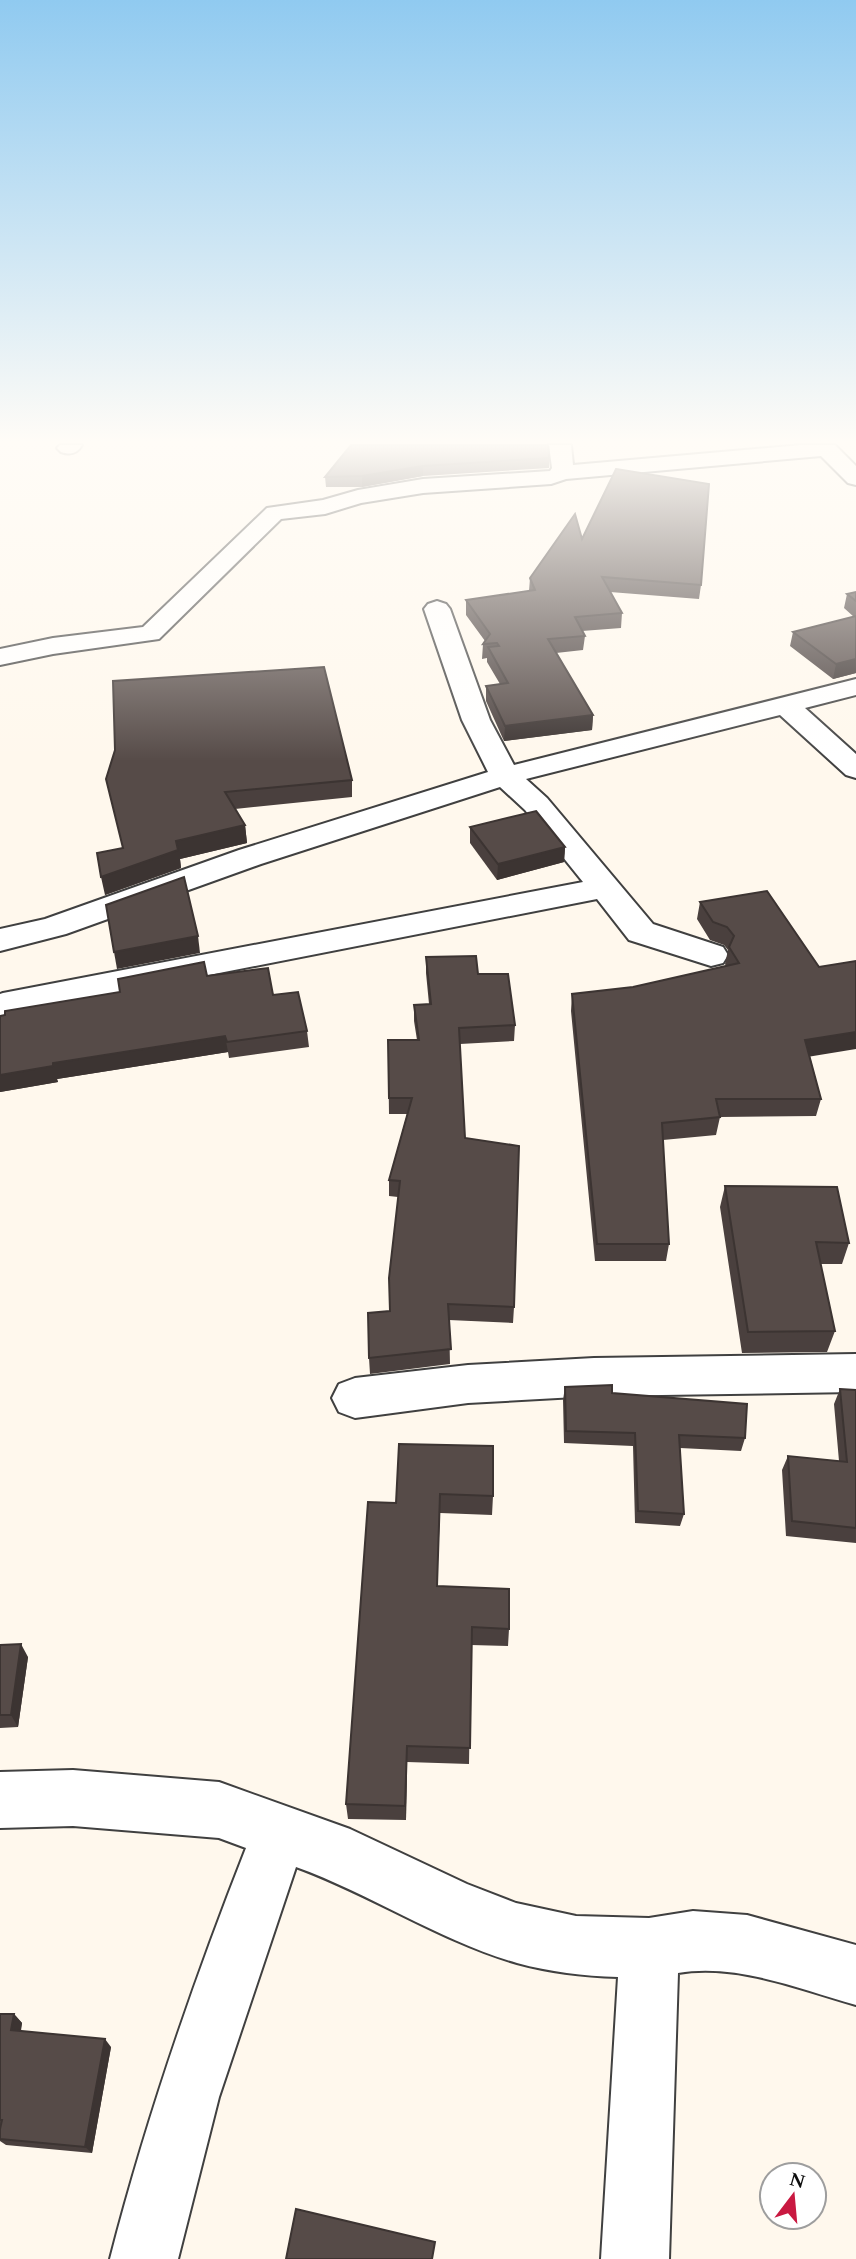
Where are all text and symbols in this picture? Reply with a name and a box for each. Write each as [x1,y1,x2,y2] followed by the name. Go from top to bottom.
[758,2161,828,2231] north arrow
[786,2165,809,2197] text: N

